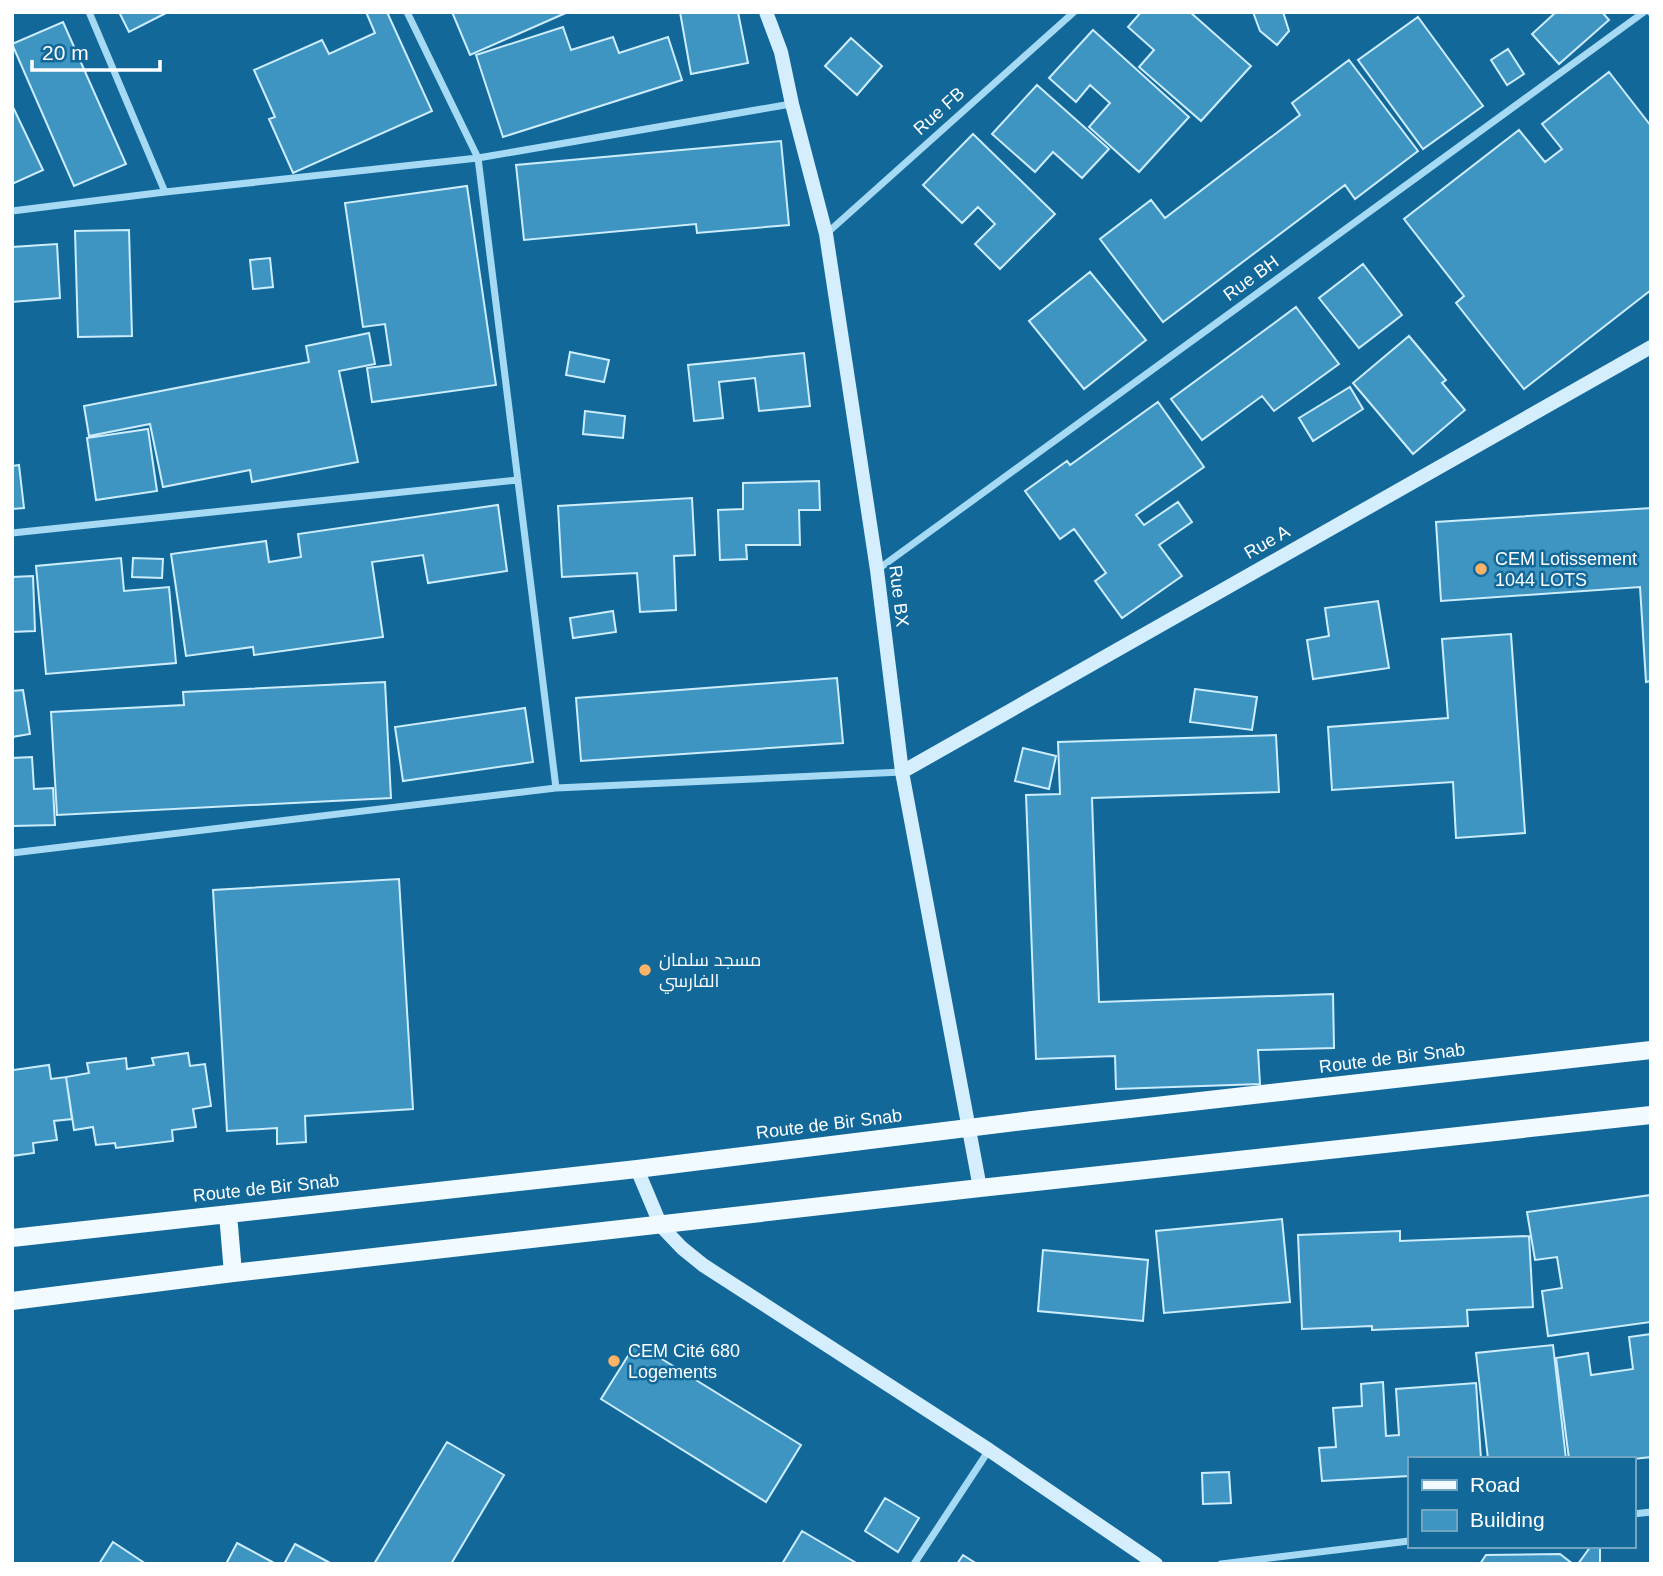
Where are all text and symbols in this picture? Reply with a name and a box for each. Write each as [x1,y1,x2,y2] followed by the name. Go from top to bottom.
[32,28,159,72] scale bar
[42,41,89,64] text: 20 m
[910,83,968,139] street label: Rue FB
[1220,251,1282,305] street label: Rue BH
[1241,521,1293,563] street label: Rue A
[1495,549,1637,590] place label: CEM Lotissement 1044 LOTS
[1473,561,1489,577] marker: CEM Lotissement 1044 LOTS
[885,564,913,628] street label: Rue BX
[659,950,761,994] place label: مسجد سلمان الفارسي
[637,962,653,978] marker: مسجد سلمان الفارسي
[1318,1039,1466,1077] street label: Route de Bir Snab
[755,1105,903,1143] street label: Route de Bir Snab
[192,1170,340,1206] street label: Route de Bir Snab
[628,1341,740,1382] place label: CEM Cité 680 Logements
[606,1353,622,1369] marker: CEM Cité 680 Logements
[1408,1457,1635,1548] legend
[1470,1473,1520,1496] text: Road
[1470,1508,1545,1531] text: Building

